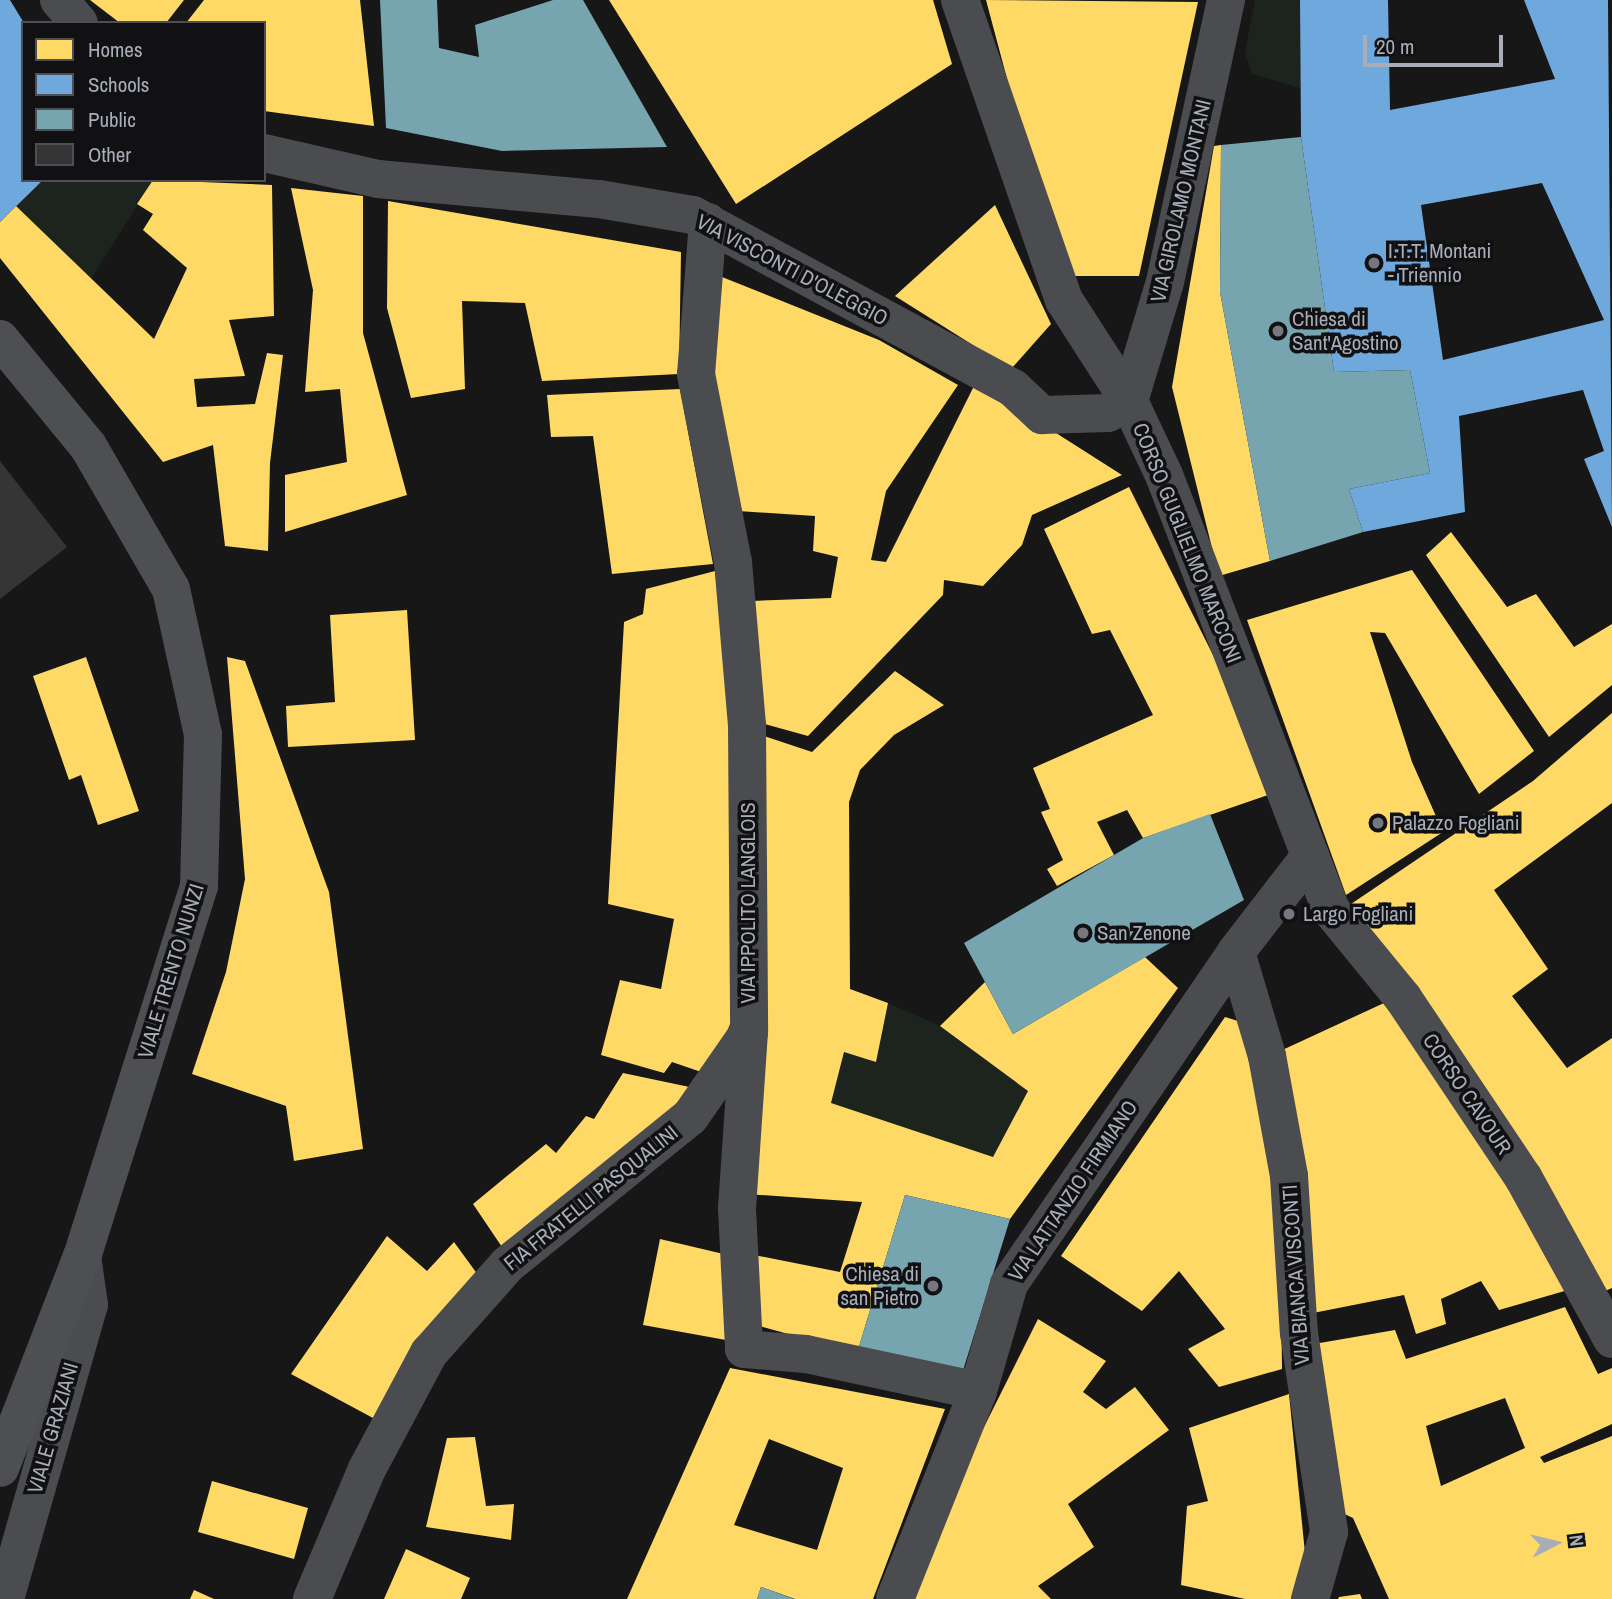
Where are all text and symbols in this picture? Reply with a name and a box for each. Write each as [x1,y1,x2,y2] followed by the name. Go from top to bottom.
[21,21,266,182] legend
[1367,21,1507,65] scale bar
[1376,32,1414,61] text: 20 m
[88,35,143,64] text: Homes
[88,70,149,99] text: Schools
[1145,97,1217,305] street label: VIA GIROLAMO MONTANI
[88,105,136,134] text: Public
[88,140,131,169] text: Other
[692,209,892,331] street label: VIA VISCONTI D'OLEGGIO
[1388,238,1491,288] place label: I.T.T. Montani - Triennio
[1366,255,1382,271] marker: I.T.T. Montani - Triennio
[1292,306,1399,356] place label: Chiesa di Sant'Agostino
[1270,323,1286,339] marker: Chiesa di Sant'Agostino
[1127,419,1247,667] street label: CORSO GUGLIELMO MARCONI
[735,802,761,1004] street label: VIA IPPOLITO LANGLOIS
[1392,810,1519,836] place label: Palazzo Fogliani
[1370,815,1386,831] marker: Palazzo Fogliani
[132,881,210,1061] street label: VIALE TRENTO NUNZI
[1303,901,1413,927] place label: Largo Fogliani
[1281,906,1297,922] marker: Largo Fogliani
[1097,920,1191,946] place label: San Zenone
[1075,925,1091,941] marker: San Zenone
[1417,1029,1517,1159] street label: CORSO CAVOUR
[1003,1095,1143,1287] street label: VIA LATTANZIO FIRMIANO
[499,1120,683,1276] street label: FIA FRATELLI PASQUALINI
[1277,1183,1315,1367] street label: VIA BIANCA VISCONTI
[841,1261,919,1311] place label: Chiesa di san Pietro
[925,1278,941,1294] marker: Chiesa di san Pietro
[22,1360,84,1496] street label: VIALE GRAZIANI
[1521,1508,1591,1578] north arrow
[1563,1533,1590,1548] text: N

